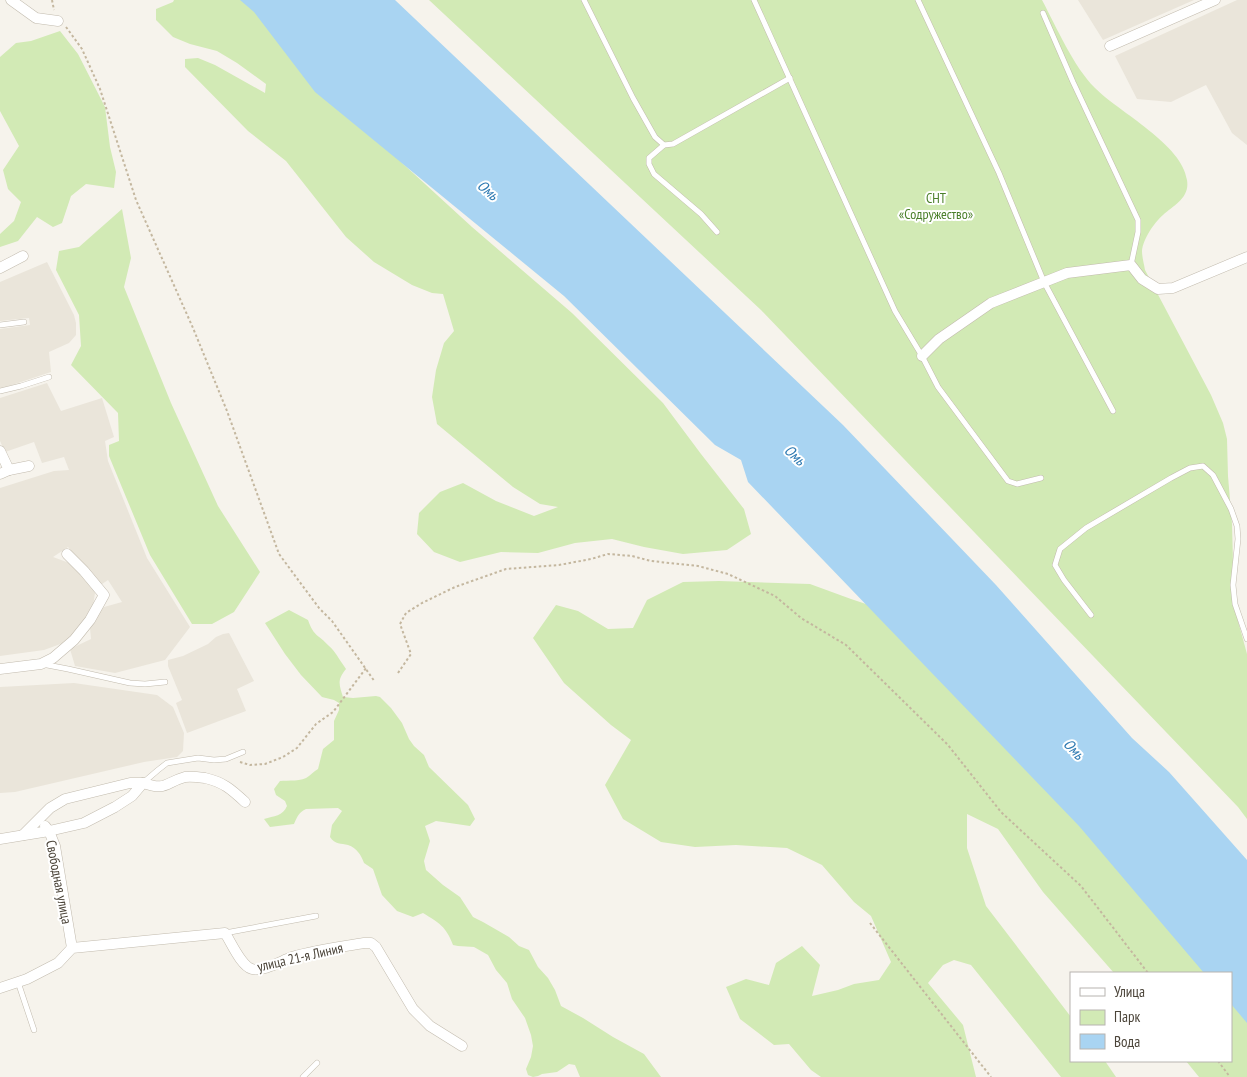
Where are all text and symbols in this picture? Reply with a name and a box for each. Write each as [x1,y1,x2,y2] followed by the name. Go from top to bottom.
[474,176,503,205] water label: Омь
[899,189,973,223] park label: СНТ «Содружество»
[781,441,810,470] water label: Омь
[1060,735,1089,764] water label: Омь
[42,839,76,925] street label: Свободная улица
[255,938,345,976] street label: улица 21-я Линия
[1070,972,1232,1062] legend
[1114,982,1145,1001] text: Улица
[1114,1007,1140,1026] text: Парк
[1114,1032,1140,1051] text: Вода

